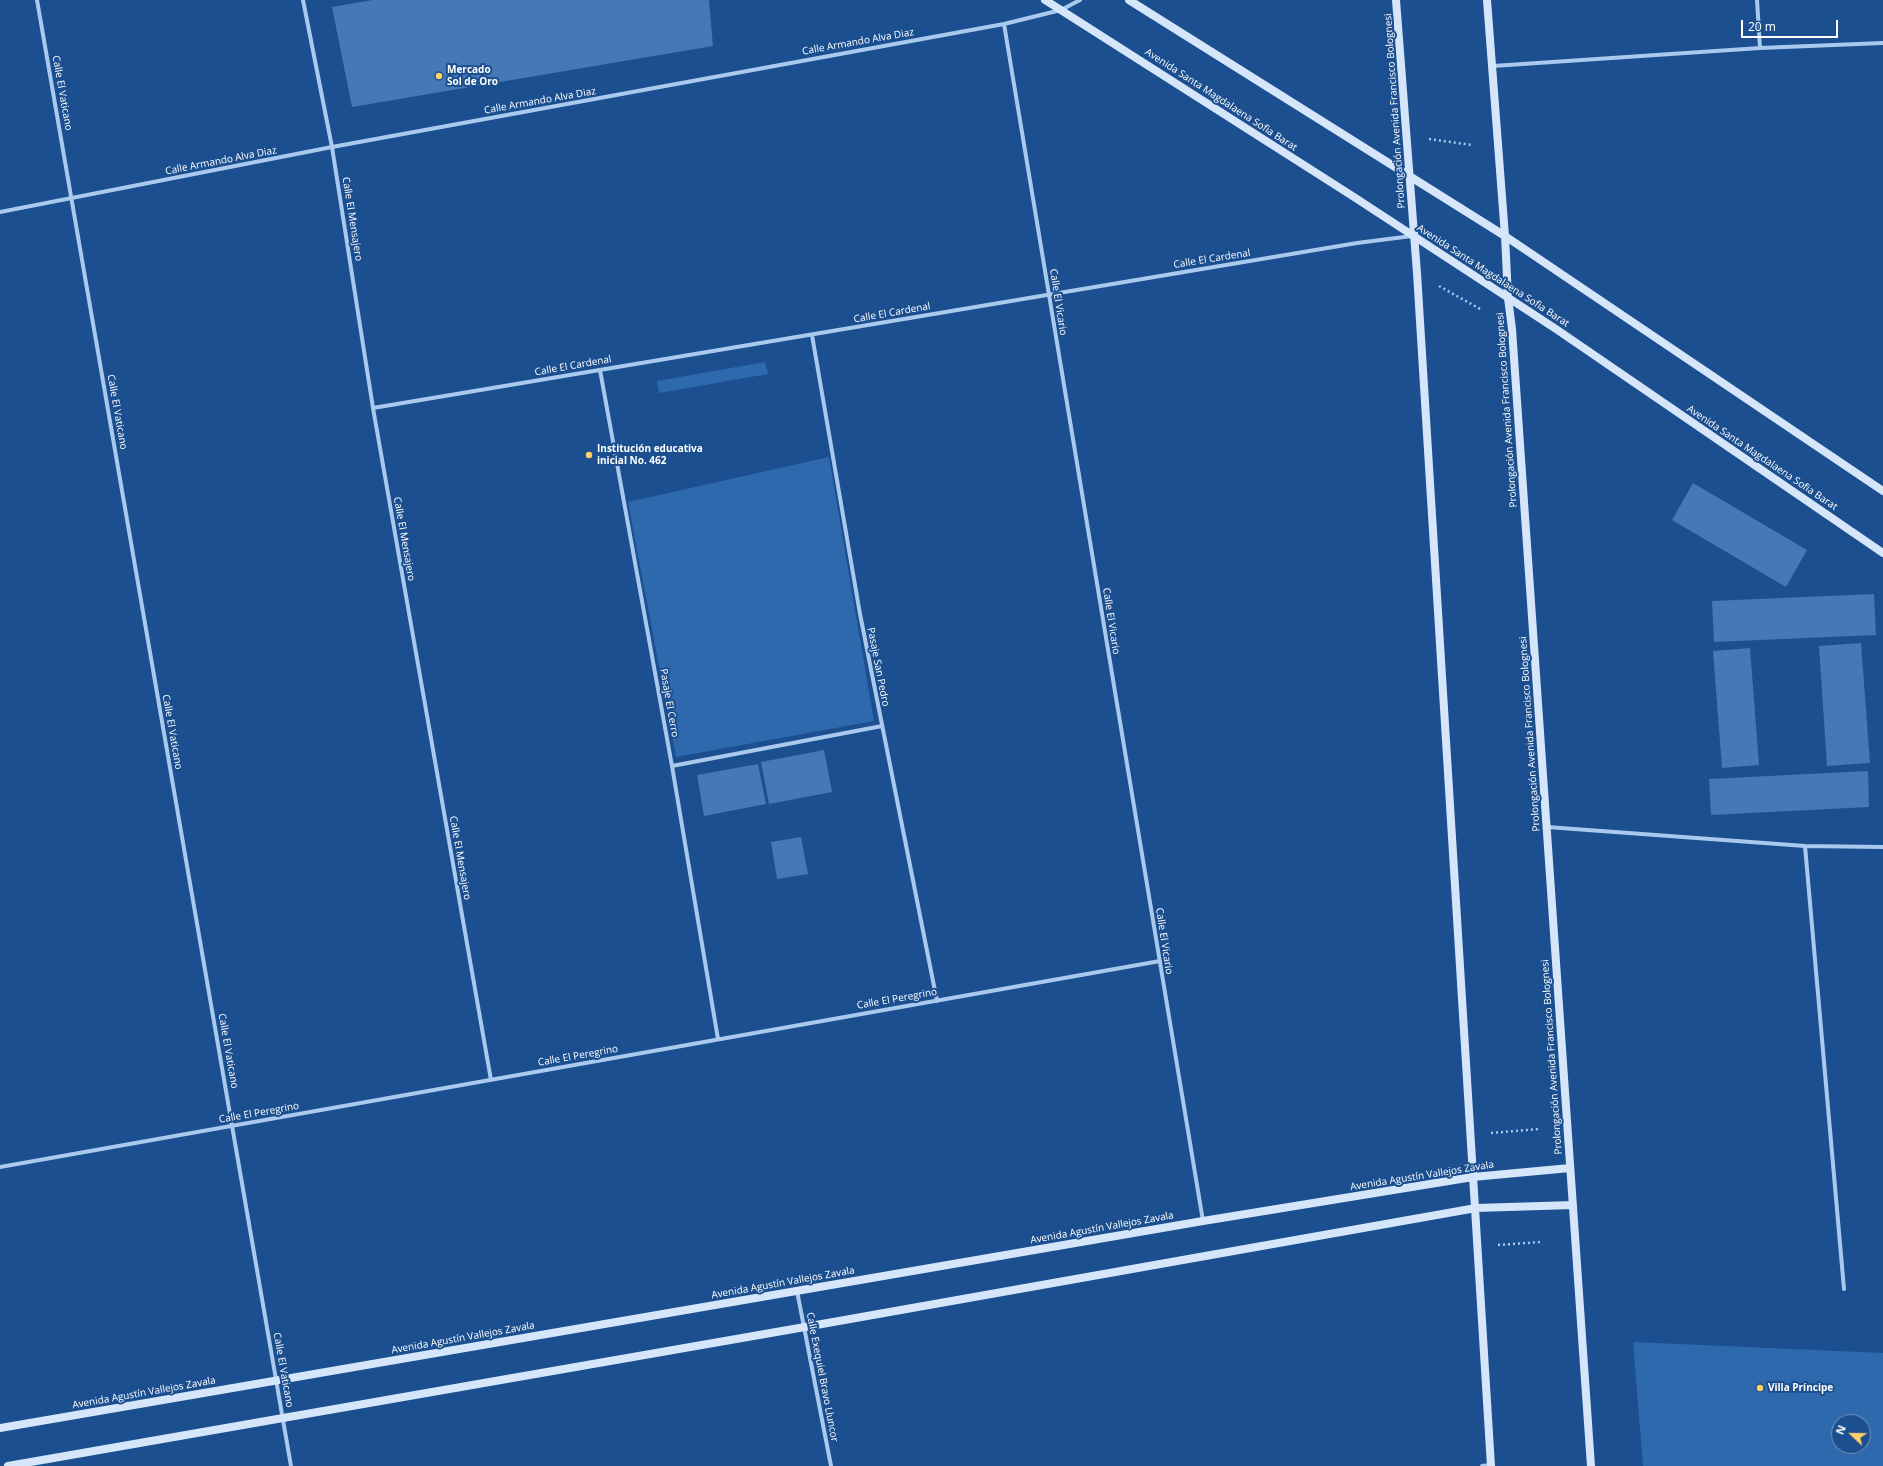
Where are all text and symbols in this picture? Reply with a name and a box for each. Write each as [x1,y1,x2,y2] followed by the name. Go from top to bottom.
[1743,12,1840,38] scale bar
[1382,13,1408,209] street label: Prolongación Avenida Francisco Bolognesi
[1748,18,1776,35] text: 20 m
[801,26,915,58] street label: Calle Armando Alva Diaz
[1143,46,1299,154] street label: Avenida Santa Magdalaena Sofia Barat
[50,55,74,131] street label: Calle El Vaticano
[447,64,498,88] place label: Mercado Sol de Oro
[434,71,444,81] marker: Mercado Sol de Oro
[483,85,597,117] street label: Calle Armando Alva Diaz
[164,144,278,178] street label: Calle Armando Alva Diaz
[339,176,365,262] street label: Calle El Mensajero
[1415,222,1571,330] street label: Avenida Santa Magdalaena Sofia Barat
[1173,247,1251,271] street label: Calle El Cardenal
[1047,268,1069,336] street label: Calle El Vicario
[853,300,931,326] street label: Calle El Cardenal
[1494,312,1520,508] street label: Prolongación Avenida Francisco Bolognesi
[534,353,612,379] street label: Calle El Cardenal
[105,374,129,450] street label: Calle El Vaticano
[1684,403,1840,513] street label: Avenida Santa Magdalaena Sofia Barat
[597,443,703,466] place label: Institución educativa inicial No. 462
[584,450,594,460] marker: Institución educativa inicial No. 462
[391,496,417,582] street label: Calle El Mensajero
[1100,587,1122,655] street label: Calle El Vicario
[864,626,892,708] street label: Pasaje San Pedro
[1517,636,1543,832] street label: Prolongación Avenida Francisco Bolognesi
[657,668,681,738] street label: Pasaje El Cerro
[160,694,184,770] street label: Calle El Vaticano
[447,815,473,901] street label: Calle El Mensajero
[1153,907,1175,975] street label: Calle El Vicario
[1539,959,1565,1155] street label: Prolongación Avenida Francisco Bolognesi
[856,986,938,1012] street label: Calle El Peregrino
[216,1013,240,1089] street label: Calle El Vaticano
[537,1043,619,1069] street label: Calle El Peregrino
[218,1100,300,1126] street label: Calle El Peregrino
[1349,1159,1495,1193] street label: Avenida Agustín Vallejos Zavala
[1029,1209,1175,1247] street label: Avenida Agustín Vallejos Zavala
[710,1264,856,1302] street label: Avenida Agustín Vallejos Zavala
[804,1311,840,1443] street label: Calle Exequiel Bravo Lluncor
[390,1319,536,1357] street label: Avenida Agustín Vallejos Zavala
[271,1332,295,1408] street label: Calle El Vaticano
[71,1374,217,1412] street label: Avenida Agustín Vallejos Zavala
[1768,1382,1833,1394] place label: Villa Príncipe
[1755,1383,1765,1393] marker: Villa Príncipe
[1831,1414,1871,1454] north arrow
[1832,1423,1849,1437] text: N

